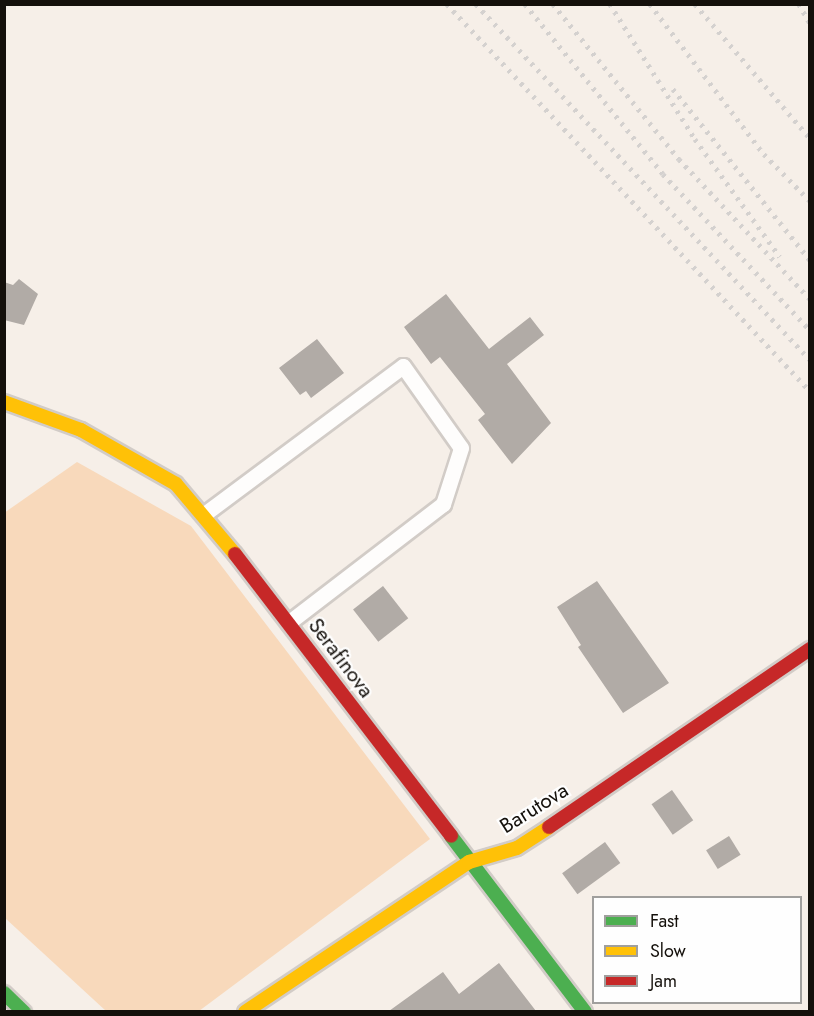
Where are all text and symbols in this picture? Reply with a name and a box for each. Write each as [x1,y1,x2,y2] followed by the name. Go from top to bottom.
[303,613,379,703] street label: Serafinova
[495,777,573,839] street label: Barutova
[592,896,802,1004] legend
[650,908,679,934] text: Fast
[650,938,686,964] text: Slow
[650,968,677,994] text: Jam

